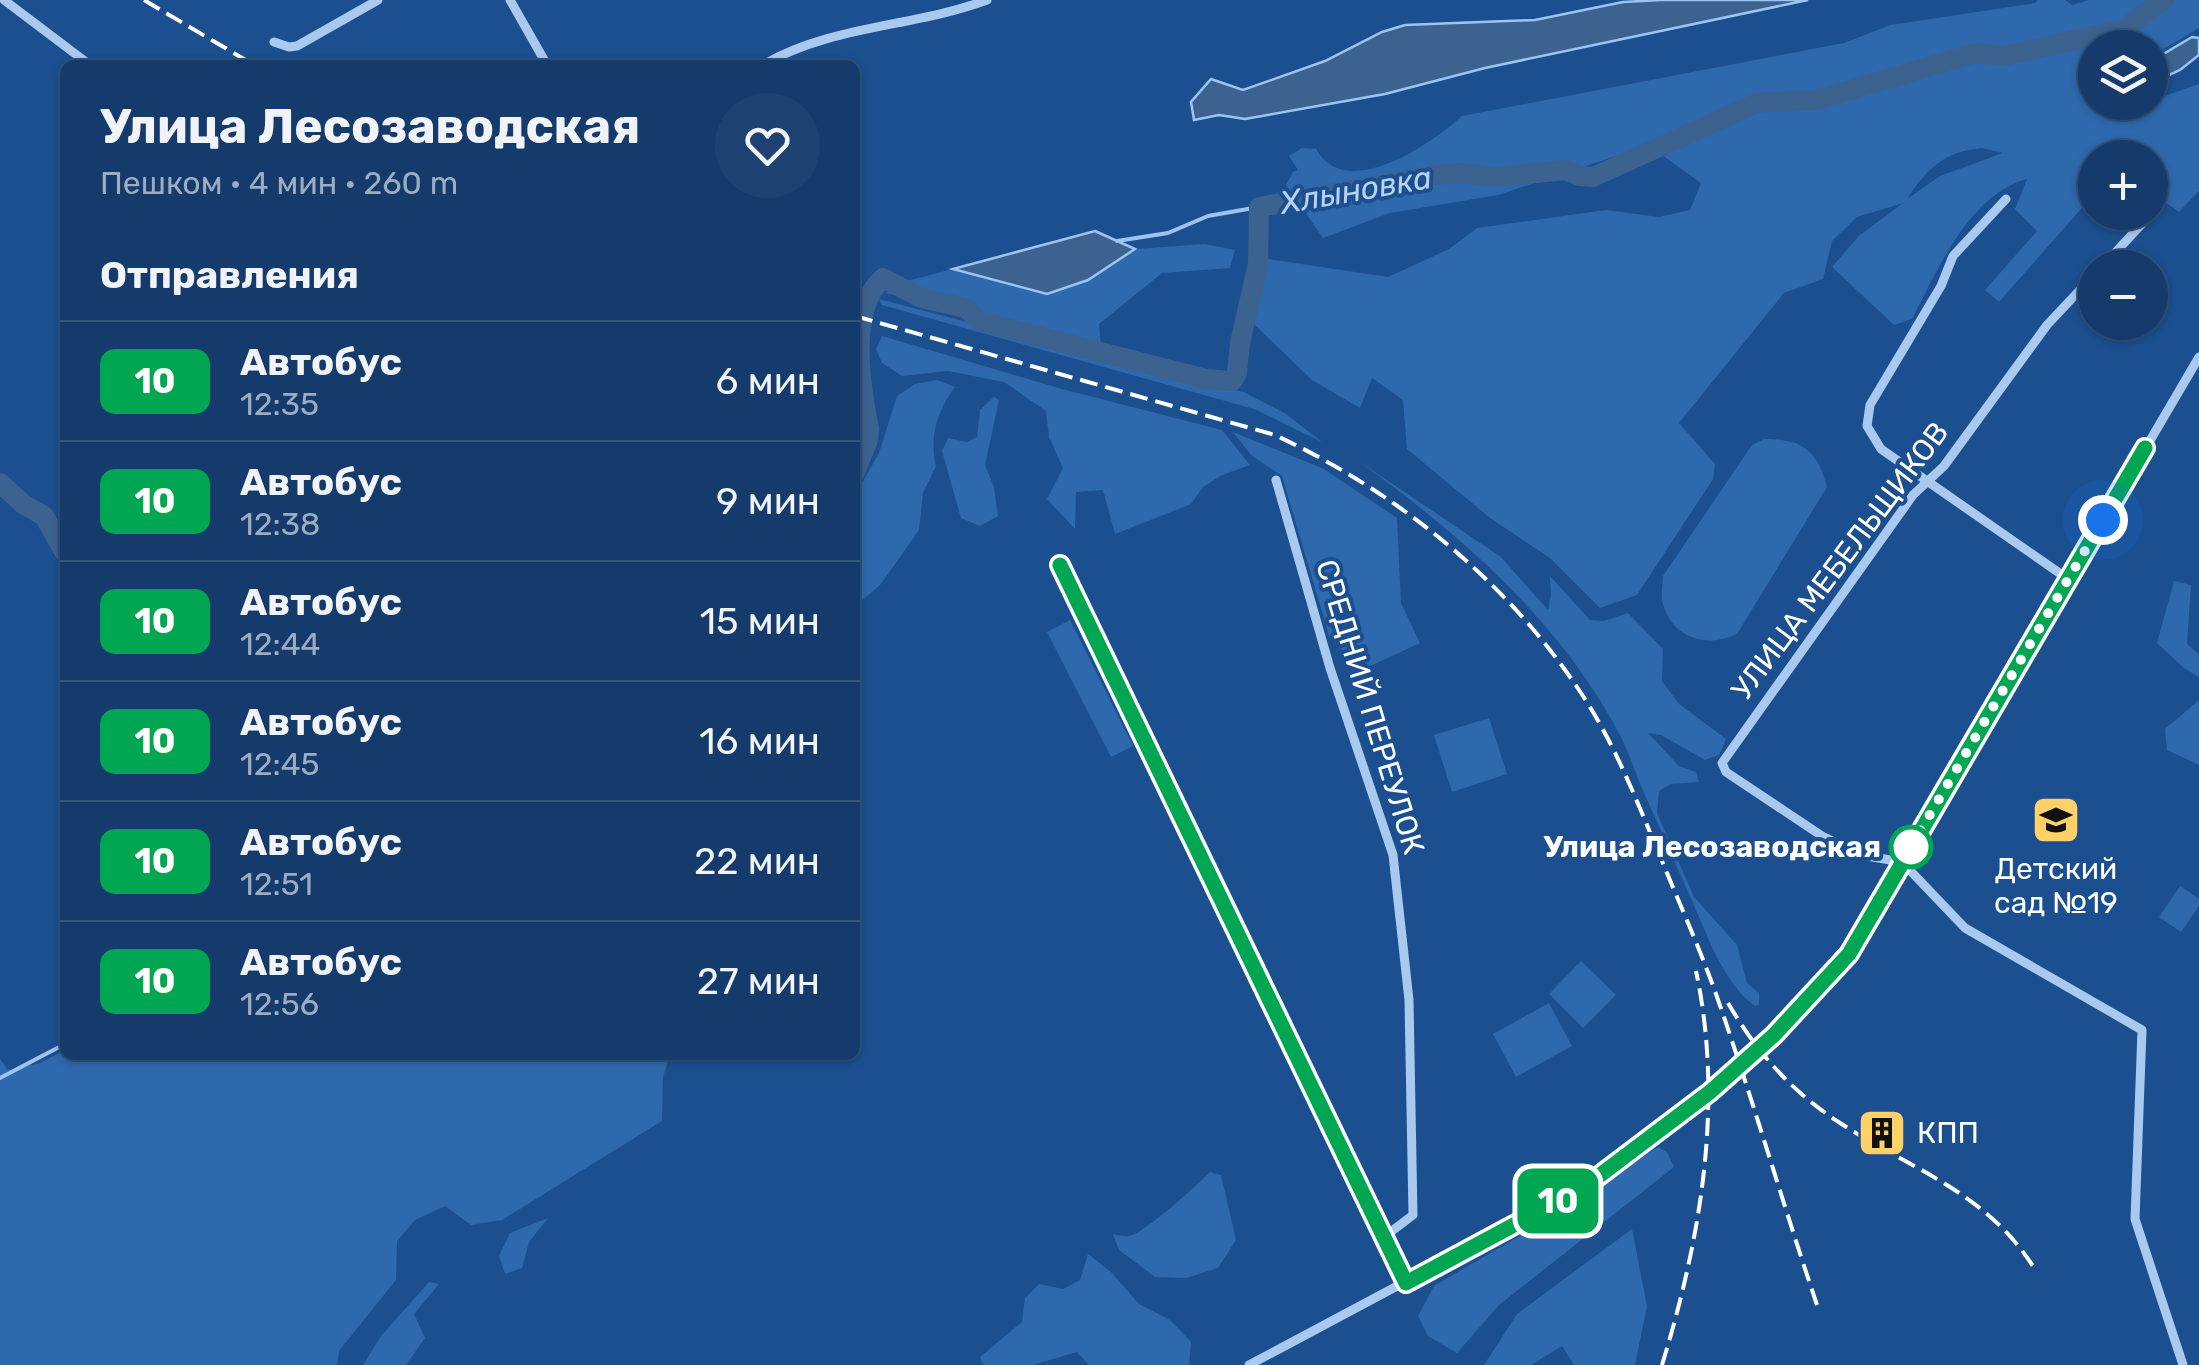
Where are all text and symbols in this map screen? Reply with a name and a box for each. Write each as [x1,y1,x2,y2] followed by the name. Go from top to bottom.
[2078,30,2168,340] map controls
[2078,30,2168,120] button: layers
[715,93,820,198] button: heart
[100,98,640,155] text: Улица Лесозаводская
[2078,140,2168,230] button: +
[1275,158,1435,222] water label: Хлыновка
[100,164,458,202] text: Пешком · 4 мин · 260 m
[2078,250,2168,340] button: −
[100,252,359,298] text: Отправления
[240,339,402,385] text: Автобус
[716,358,820,404] text: 6 мин
[134,360,176,402] text: 10
[240,385,319,423] text: 12:35
[1724,415,1956,707] street label: УЛИЦА МЕБЕЛЬЩИКОВ
[240,459,402,505] text: Автобус
[716,478,820,524] text: 9 мин
[134,480,176,522] text: 10
[2078,495,2128,545] your location
[240,505,320,543] text: 12:38
[1308,555,1432,859] street label: СРЕДНИЙ ПЕРЕУЛОК
[240,579,402,625] text: Автобус
[700,598,820,644] text: 15 мин
[134,600,176,642] text: 10
[240,625,320,663] text: 12:44
[240,699,402,745] text: Автобус
[699,718,820,764] text: 16 мин
[134,720,176,762] text: 10
[240,745,320,783] text: 12:45
[2030,794,2082,846] school or university icon: Детский сад №19
[240,819,402,865] text: Автобус
[1890,826,1932,868] marker: Улица Лесозаводская
[1543,829,1881,865] place label: Улица Лесозаводская
[694,838,820,884] text: 22 мин
[134,840,176,882] text: 10
[1994,851,2118,921] place label: Детский сад №19
[240,865,313,903] text: 12:51
[240,939,402,985] text: Автобус
[697,958,820,1004] text: 27 мин
[134,960,176,1002] text: 10
[240,985,319,1023] text: 12:56
[1856,1107,1908,1159] building icon: КПП
[1917,1115,1979,1151] place label: КПП
[1513,1168,1603,1234] line badge: 10
[1537,1180,1579,1222] text: 10

